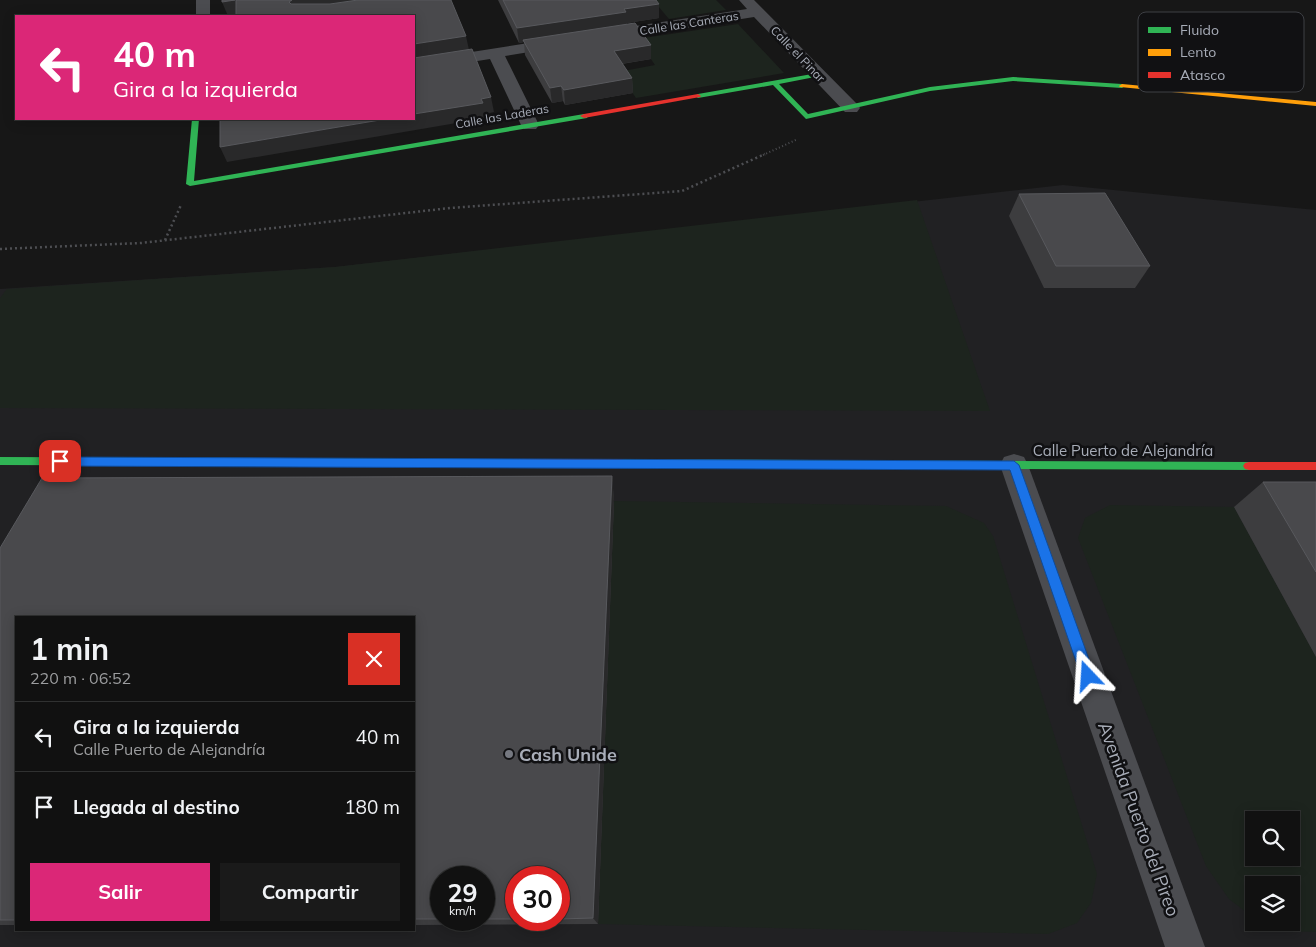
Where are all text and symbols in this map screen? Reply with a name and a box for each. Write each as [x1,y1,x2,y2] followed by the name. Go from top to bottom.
[638,8,740,38] street label: Calle las Canteras
[1138,12,1304,92] legend
[1180,21,1219,39] text: Fluido
[767,23,829,86] street label: Calle el Pinar
[113,32,196,76] text: 40 m
[30,35,95,100] icon: left
[1180,43,1216,61] text: Lento
[1180,66,1225,84] text: Atasco
[113,75,298,103] text: Gira a la izquierda
[454,100,550,132] street label: Calle las Laderas
[39,440,81,482] pin
[1033,441,1213,460] street label: Calle Puerto de Alejandría
[46,447,74,475] icon: arrive
[30,630,109,668] text: 1 min
[348,633,400,685] button: close
[1061,649,1113,701] position arrow
[30,668,131,688] text: 220 m · 06:52
[73,715,239,739] text: Gira a la izquierda
[1093,719,1185,919] street label: Avenida Puerto del Pireo
[30,723,58,751] icon: left
[356,725,400,749] text: 40 m
[73,739,265,759] text: Calle Puerto de Alejandría
[519,743,617,766] place label: Cash Unide
[503,748,515,760] marker: Cash Unide
[30,793,58,821] icon: arrive
[73,795,240,819] text: Llegada al destino
[344,795,400,819] text: 180 m
[1245,811,1300,931] map controls
[1245,811,1300,866] button: search
[30,863,210,921] button: Salir
[220,863,400,921] button: Compartir
[505,866,570,931] speed limit sign: 30
[1245,876,1300,931] button: layers
[447,877,478,908] text: 29
[449,903,476,918] text: km/h

